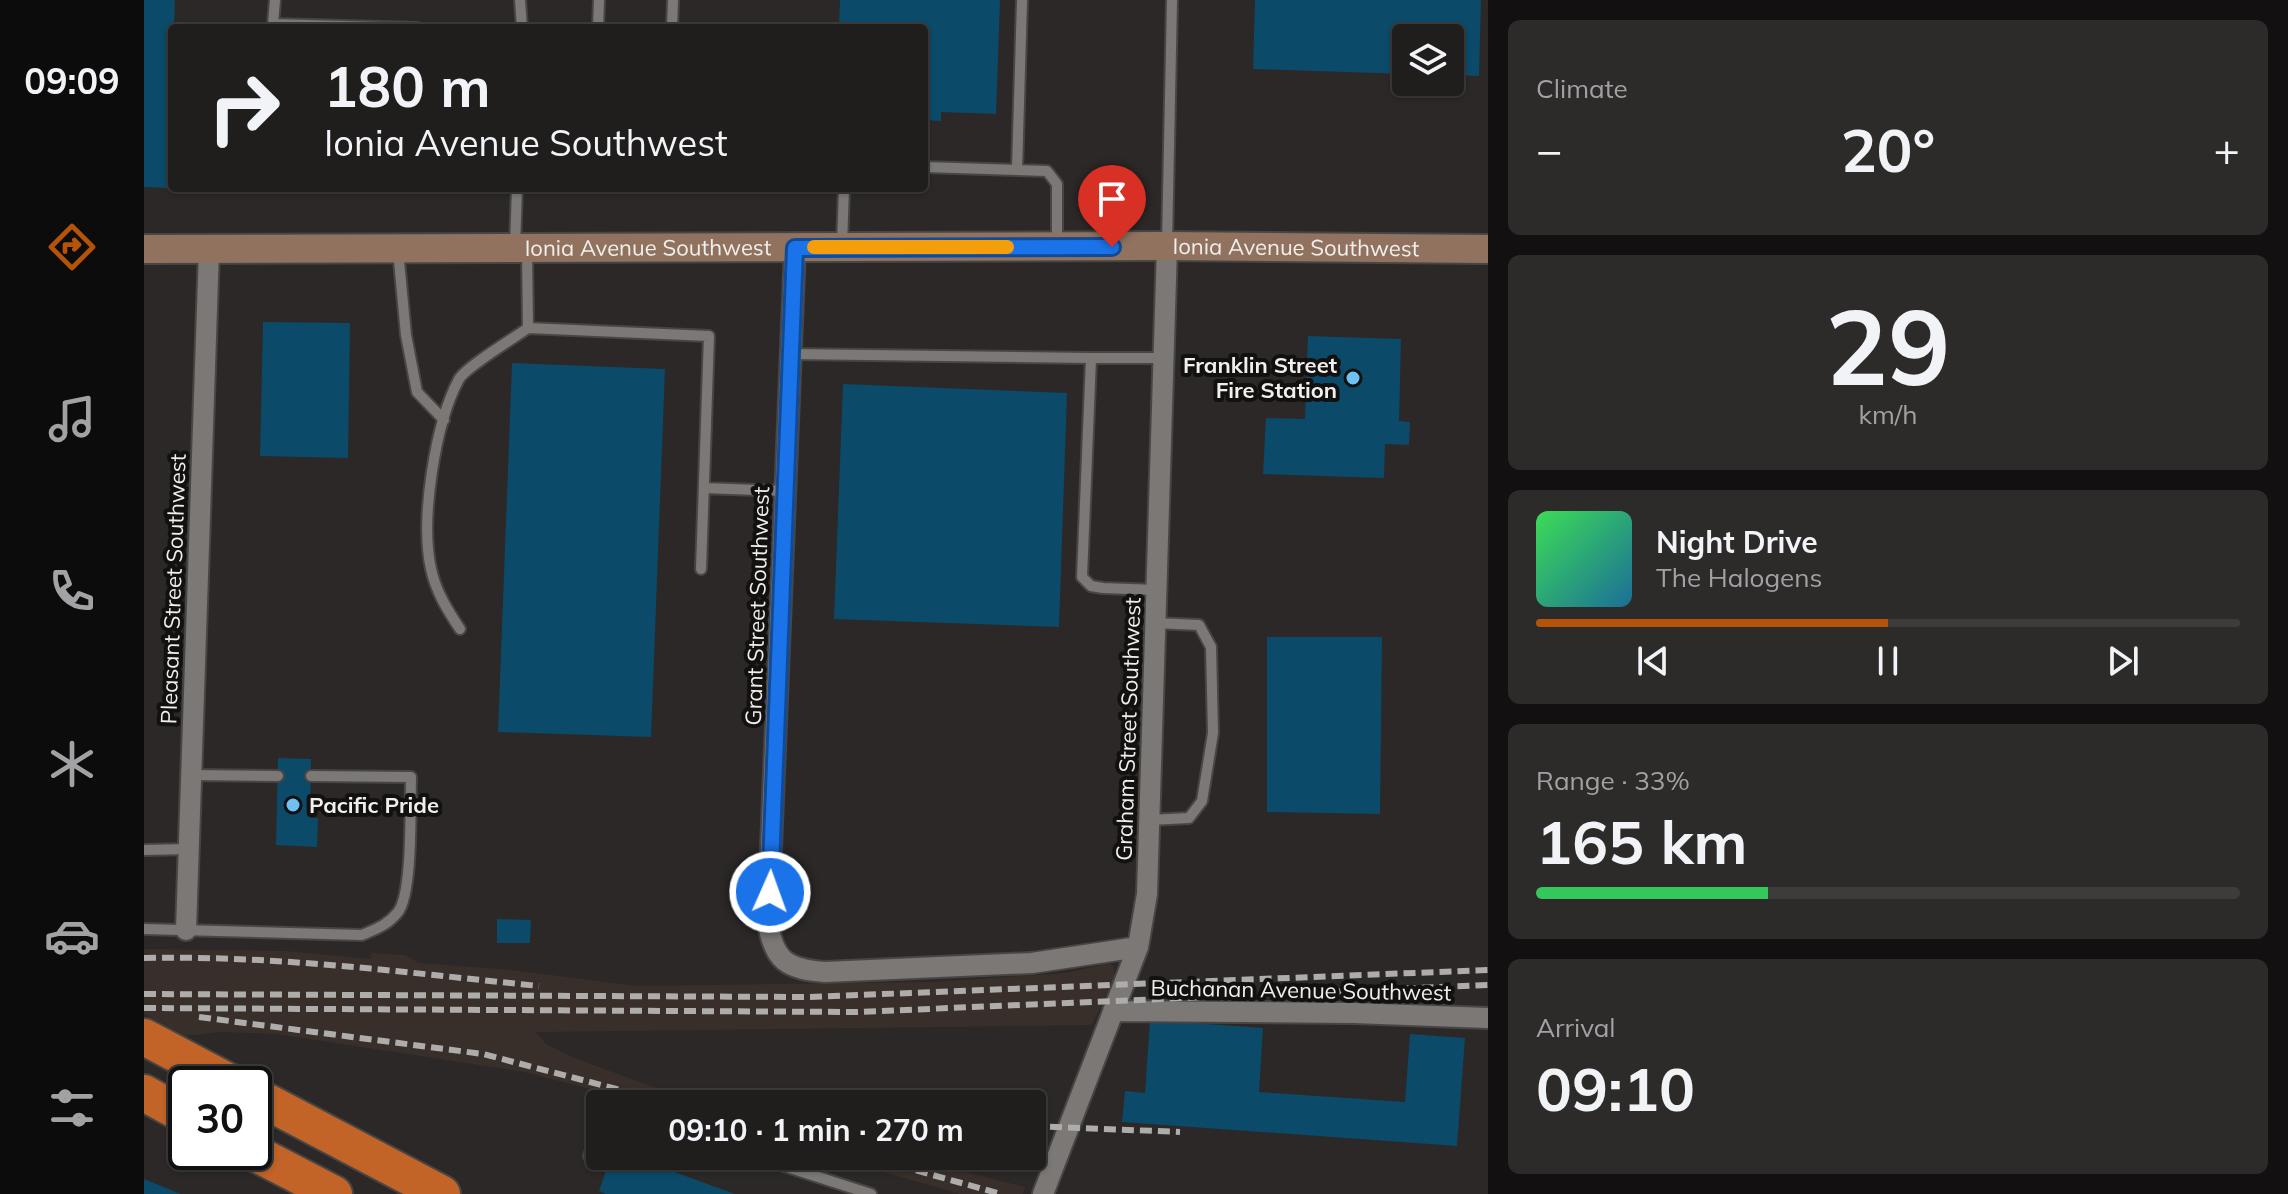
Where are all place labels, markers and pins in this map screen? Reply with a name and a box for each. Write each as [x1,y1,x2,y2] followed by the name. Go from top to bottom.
[1078,165,1146,247] pin
[1183,351,1337,404] place label: Franklin Street Fire Station
[1344,369,1362,387] marker: Franklin Street Fire Station
[309,791,439,819] place label: Pacific Pride
[284,796,302,814] marker: Pacific Pride

